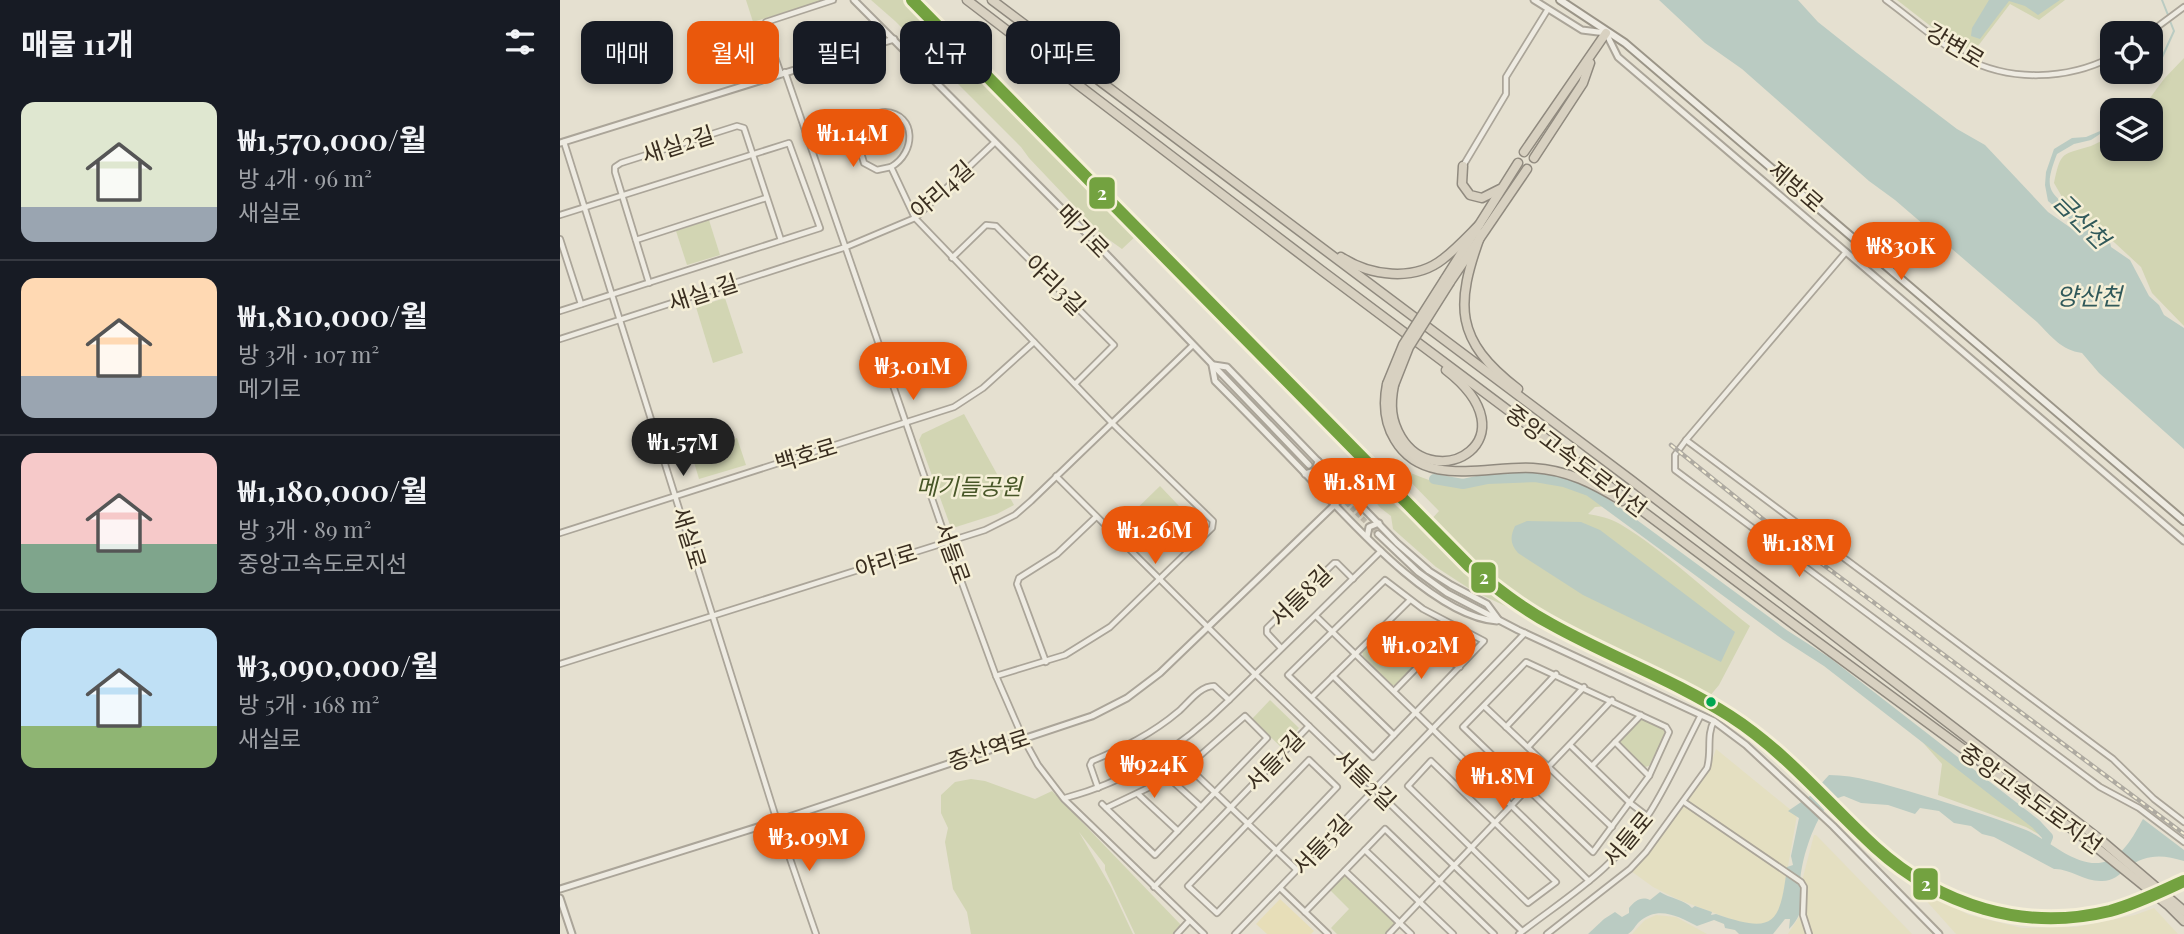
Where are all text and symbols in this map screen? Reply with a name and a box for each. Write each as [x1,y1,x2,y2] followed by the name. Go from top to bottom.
[1921,15,1991,74] street label: 강변로
[581,21,673,84] chip: 매매
[687,21,779,84] chip: 월세
[793,21,886,84] chip: 필터
[900,21,992,84] chip: 신규
[1006,21,1120,84] chip: 아파트
[2100,21,2163,161] map controls
[2100,21,2163,84] button: locate
[21,23,134,63] text: 매물 11개
[501,23,539,61] icon: filters
[2100,98,2163,161] button: layers
[796,110,910,169] pin: ₩1.14M
[818,116,888,147] text: ₩1.14M
[637,117,718,170] street label: 새실2길
[238,119,427,159] text: ₩1,570,000/월
[77,130,161,214] icon: home
[903,153,979,225] street label: 야리4길
[1763,153,1831,218] street label: 제방로
[238,162,372,193] text: 방 4개 · 96 m²
[1088,176,1116,210] line badge: 2
[1097,179,1107,205] text: 2
[2048,185,2119,256] water label: 금산천
[238,196,301,227] text: 새실로
[1051,196,1117,264] street label: 메기로
[1852,222,1950,282] pin: ₩830K
[1867,229,1935,260] text: ₩830K
[1019,247,1093,321] street label: 야리3길
[664,266,742,317] street label: 새실1길
[2056,279,2125,311] water label: 양산천
[238,295,428,335] text: ₩1,810,000/월
[77,306,161,390] icon: home
[238,338,379,369] text: 방 3개 · 107 m²
[856,342,970,402] pin: ₩3.01M
[875,349,951,380] text: ₩3.01M
[238,372,301,403] text: 메기로
[1500,396,1654,523] street label: 중앙고속도로지선
[626,419,740,478] pin: ₩1.57M
[648,425,718,456] text: ₩1.57M
[771,429,840,478] street label: 백호로
[1303,458,1417,518] pin: ₩1.81M
[1324,465,1396,496] text: ₩1.81M
[238,470,428,510] text: ₩1,180,000/월
[916,470,1024,501] park label: 메기들공원
[77,481,161,565] icon: home
[666,503,715,572] street label: 새실로
[1098,506,1212,566] pin: ₩1.26M
[238,513,372,544] text: 방 3개 · 89 m²
[1118,513,1192,544] text: ₩1.26M
[928,517,979,588] street label: 서들로
[1742,520,1856,579] pin: ₩1.18M
[1763,526,1835,557] text: ₩1.18M
[851,535,920,584] street label: 야리로
[238,547,407,578] text: 중앙고속도로지선
[1262,558,1338,632] street label: 서들8길
[1470,561,1497,594] line badge: 2
[1479,563,1489,589] text: 2
[1364,622,1478,681] pin: ₩1.02M
[1383,628,1459,659] text: ₩1.02M
[238,645,439,685] text: ₩3,090,000/월
[77,656,161,740] icon: home
[238,688,379,719] text: 방 5개 · 168 m²
[1704,695,1718,709] unlabelled marker
[943,721,1034,776] street label: 증산역로
[238,722,301,753] text: 새실로
[1237,723,1310,797] street label: 서들7길
[1954,735,2109,860] street label: 중앙고속도로지선
[1105,740,1203,800] pin: ₩924K
[1328,742,1404,816] street label: 서들2길
[1121,747,1187,778] text: ₩924K
[1454,752,1552,812] pin: ₩1.8M
[1472,759,1534,790] text: ₩1.8M
[1595,804,1659,872] street label: 서들로
[1284,807,1357,881] street label: 서들5길
[752,814,866,873] pin: ₩3.09M
[769,820,849,851] text: ₩3.09M
[1912,867,1939,901] line badge: 2
[1921,870,1931,896] text: 2

